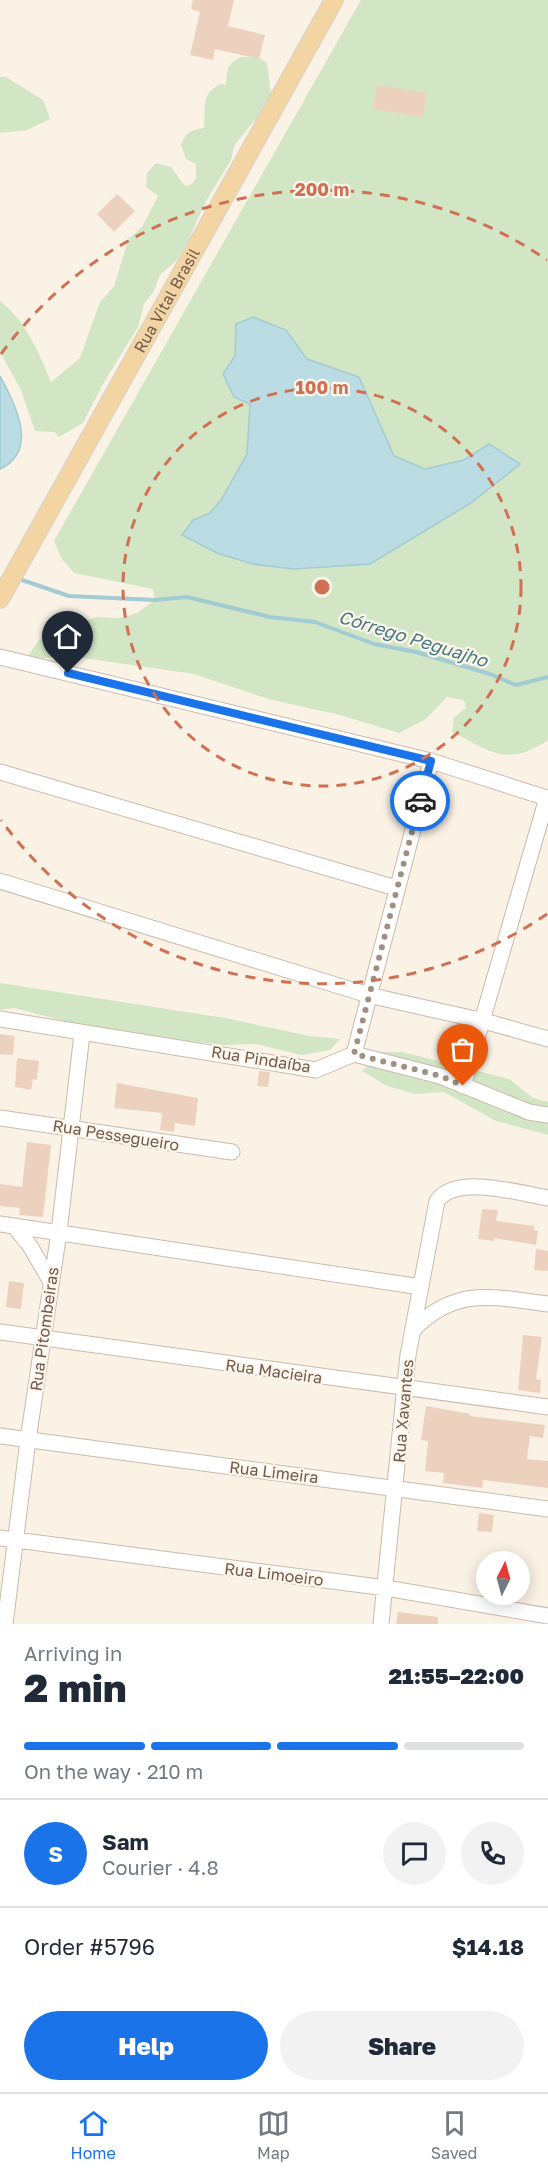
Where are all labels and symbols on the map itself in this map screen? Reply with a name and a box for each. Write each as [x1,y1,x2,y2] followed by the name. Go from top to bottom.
[295,178,349,200] text: 200 m
[129,244,204,356] street label: Rua Vital Brasil
[296,376,348,398] text: 100 m
[312,577,332,597] centre of rings
[336,605,492,672] water label: Córrego Peguajho
[42,611,93,673] pin
[390,771,450,831] courier
[437,1024,488,1086] pin
[210,1041,312,1077] street label: Rua Pindaíba
[51,1115,181,1155] street label: Rua Pessegueiro
[25,1266,63,1392] street label: Rua Pitombeiras
[224,1354,324,1388] street label: Rua Macieira
[389,1358,417,1464] street label: Rua Xavantes
[228,1457,320,1487] street label: Rua Limeira
[476,1551,530,1605] north arrow
[223,1558,325,1590] street label: Rua Limoeiro

